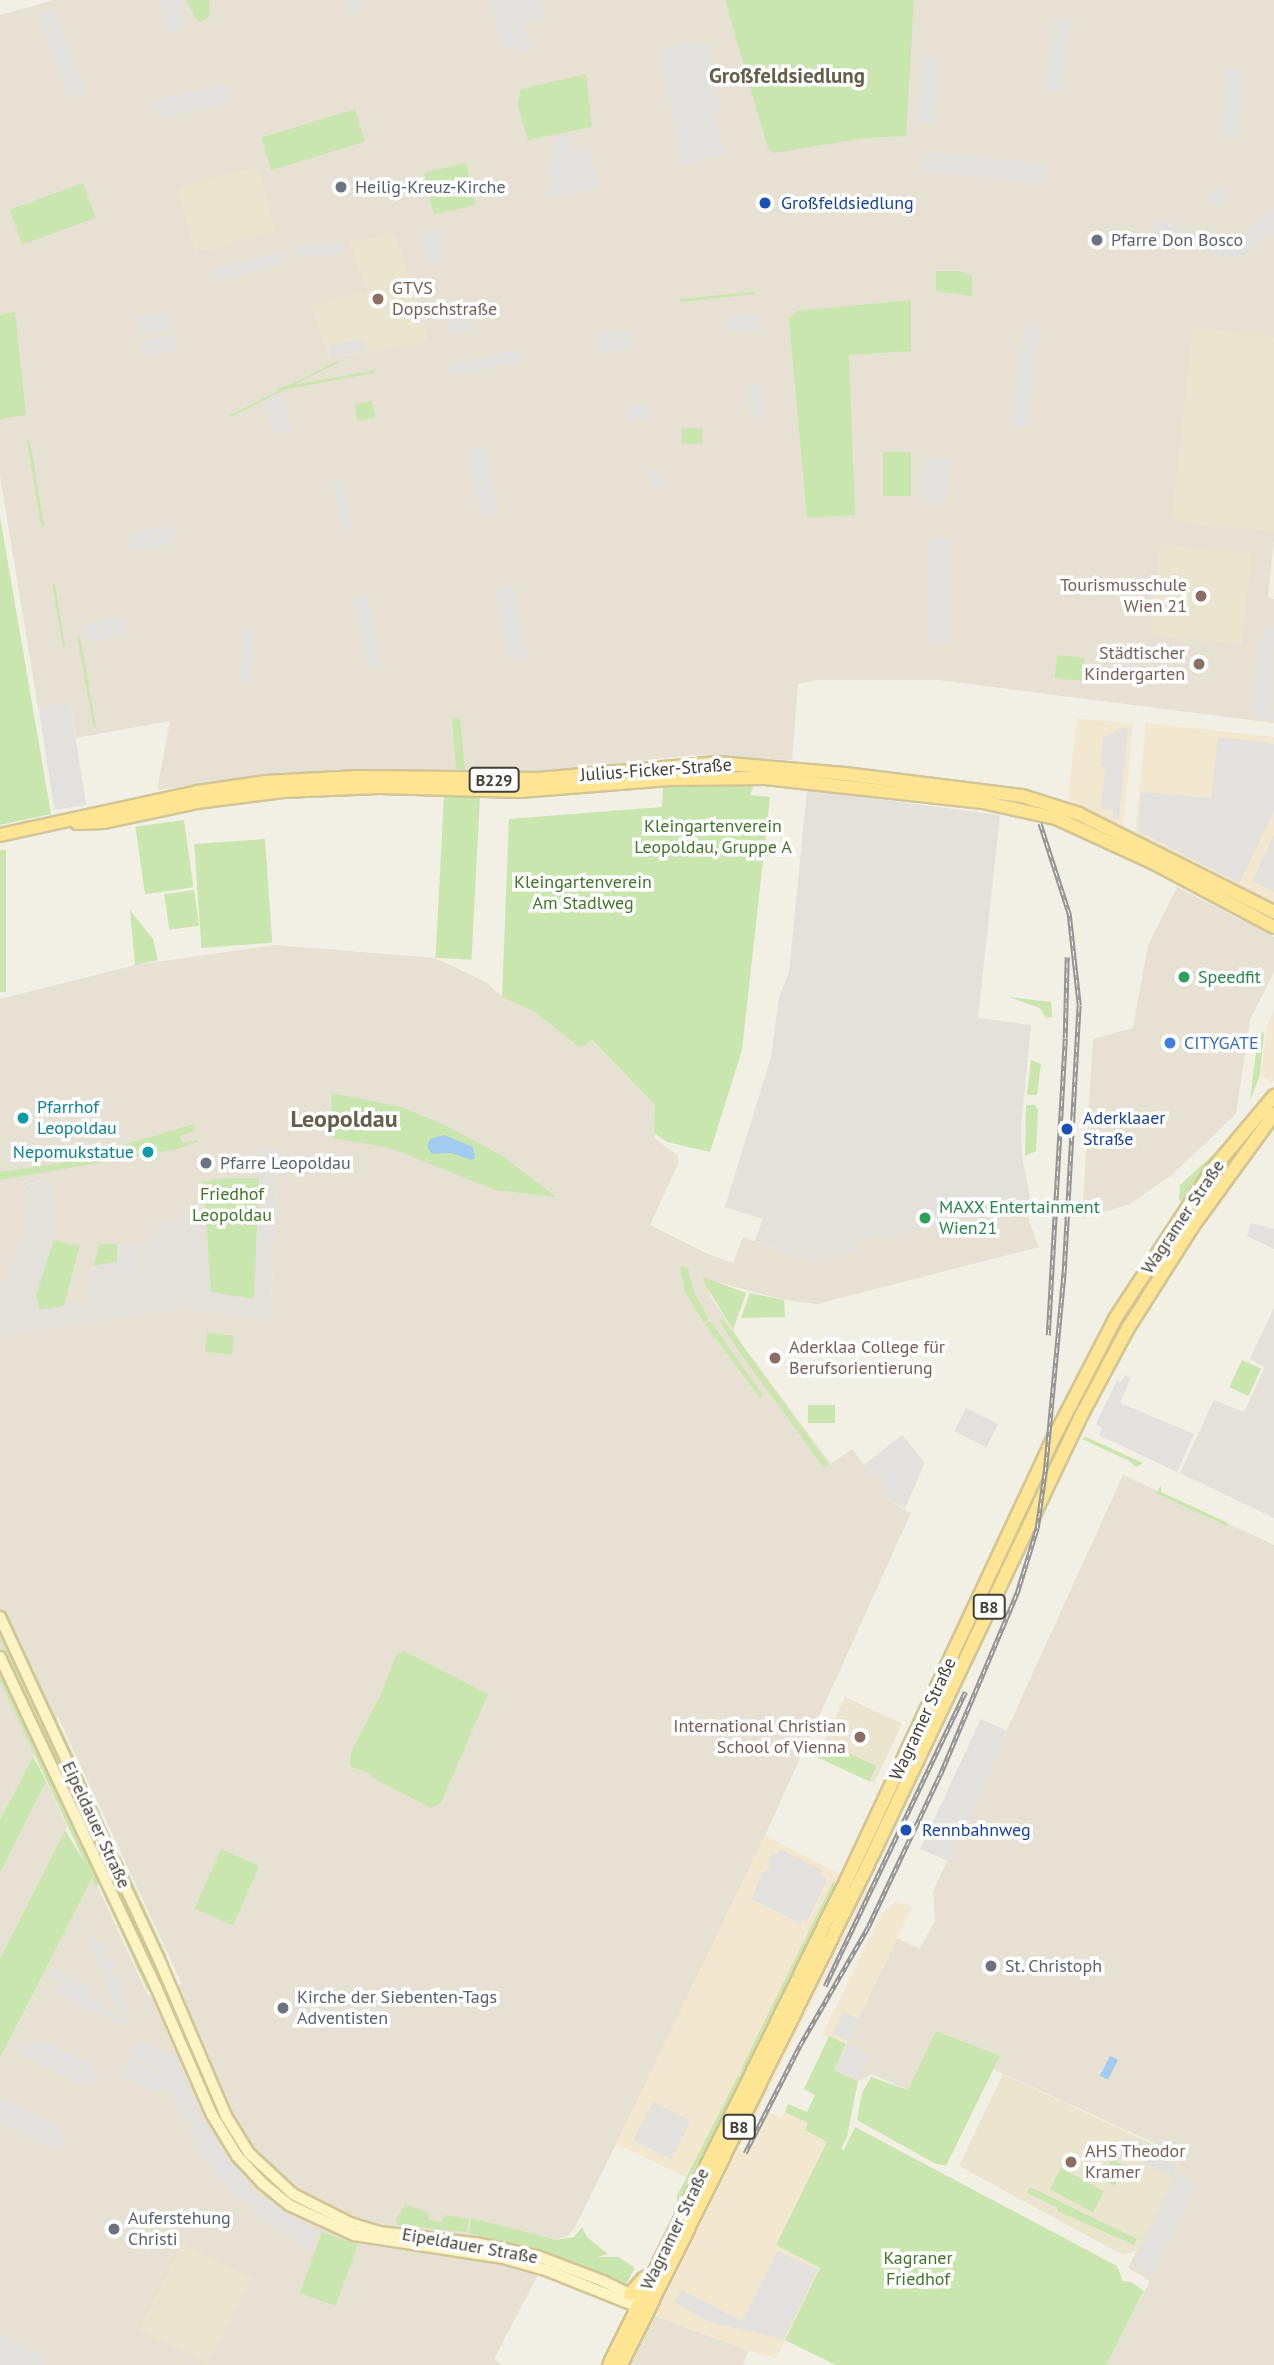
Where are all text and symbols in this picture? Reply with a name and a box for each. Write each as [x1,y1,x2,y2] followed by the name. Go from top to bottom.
[709,63,865,89] district label: Großfeldsiedlung
[355,176,506,198] place label: Heilig-Kreuz-Kirche
[333,179,349,195] marker: Heilig-Kreuz-Kirche
[781,192,914,214] place label: Großfeldsiedlung
[755,193,775,213] marker: Großfeldsiedlung
[1111,229,1243,251] place label: Pfarre Don Bosco
[1089,232,1105,248] marker: Pfarre Don Bosco
[392,278,497,320] place label: GTVS Dopschstraße
[370,291,386,307] marker: GTVS Dopschstraße
[1060,575,1187,618] place label: Tourismusschule Wien 21
[1193,588,1209,604] marker: Tourismusschule Wien 21
[1084,643,1185,686] place label: Städtischer Kindergarten
[1191,656,1207,672] marker: Städtischer Kindergarten
[580,754,732,786] street label: Julius-Ficker-Straße
[468,768,520,792] road number: B229
[633,816,793,858] park label: Kleingartenverein Leopoldau, Gruppe A
[514,872,652,914] park label: Kleingartenverein Am Stadlweg
[1198,966,1261,988] place label: Speedfit
[1176,969,1192,985] marker: Speedfit
[1184,1032,1259,1054] place label: CITYGATE
[1162,1035,1178,1051] marker: CITYGATE
[37,1097,117,1140] place label: Pfarrhof Leopoldau
[290,1105,398,1133] district label: Leopoldau
[1083,1108,1165,1150] place label: Aderklaaer Straße
[15,1110,31,1126] marker: Pfarrhof Leopoldau
[1057,1119,1077,1139] marker: Aderklaaer Straße
[13,1141,134,1163] place label: Nepomukstatue
[140,1144,156,1160] marker: Nepomukstatue
[220,1152,351,1174] place label: Pfarre Leopoldau
[198,1155,214,1171] marker: Pfarre Leopoldau
[1137,1156,1229,1278] street label: Wagramer Straße
[192,1184,272,1226] park label: Friedhof Leopoldau
[939,1197,1100,1240] place label: MAXX Entertainment Wien21
[917,1210,933,1226] marker: MAXX Entertainment Wien21
[789,1337,945,1380] place label: Aderklaa College für Berufsorientierung
[767,1350,783,1366] marker: Aderklaa College für Berufsorientierung
[972,1595,1006,1620] road number: B8
[885,1654,961,1784] street label: Wagramer Straße
[673,1716,846,1758] place label: International Christian School of Vienna
[852,1729,868,1745] marker: International Christian School of Vienna
[57,1758,135,1892] street label: Eipeldauer Straße
[922,1819,1031,1841] place label: Rennbahnweg
[896,1820,916,1840] marker: Rennbahnweg
[1005,1955,1103,1977] place label: St. Christoph
[983,1958,999,1974] marker: St. Christoph
[297,1987,497,2030] place label: Kirche der Siebenten-Tags Adventisten
[275,2000,291,2016] marker: Kirche der Siebenten-Tags Adventisten
[722,2114,756,2140] road number: B8
[1085,2141,1186,2184] place label: AHS Theodor Kramer
[1063,2154,1079,2170] marker: AHS Theodor Kramer
[636,2164,714,2294] street label: Wagramer Straße
[128,2208,231,2250] place label: Auferstehung Christi
[106,2221,122,2237] marker: Auferstehung Christi
[400,2223,540,2269] street label: Eipeldauer Straße
[883,2248,953,2290] park label: Kagraner Friedhof

